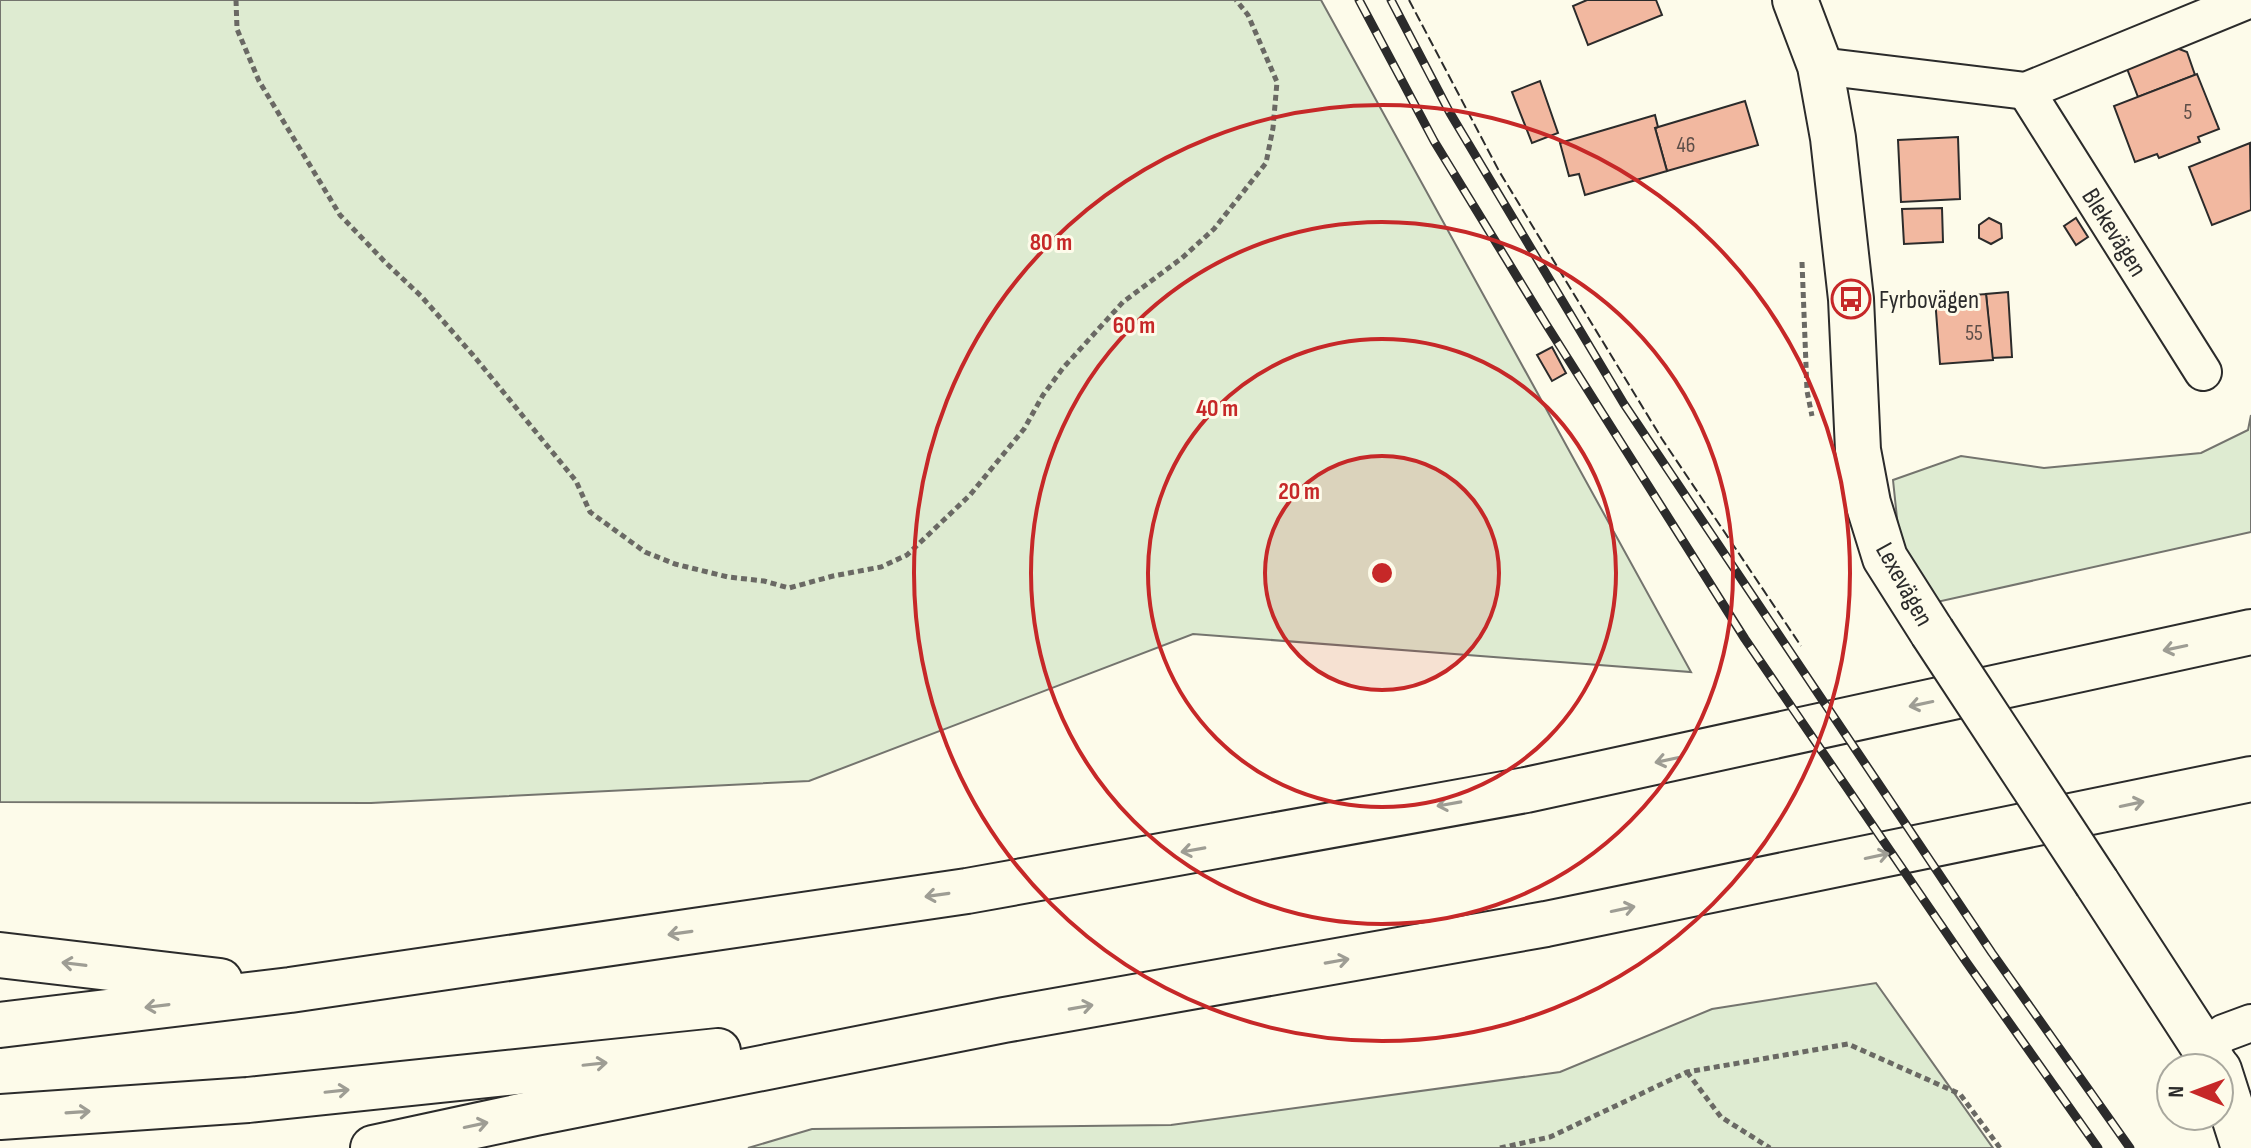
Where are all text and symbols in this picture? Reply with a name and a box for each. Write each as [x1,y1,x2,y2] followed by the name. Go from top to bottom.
[2184,99,2193,126] house number: 5
[1677,132,1695,159] house number: 46
[2075,183,2153,283] street label: Blekevägen
[1030,228,1072,257] text: 80 m
[1830,278,1872,320] bus stop icon: Fyrbovägen
[1879,285,1979,316] place label: Fyrbovägen
[1113,311,1155,340] text: 60 m
[1965,320,1983,347] house number: 55
[1196,394,1238,423] text: 40 m
[1278,477,1320,506] text: 20 m
[1868,538,1939,632] street label: Lexevägen
[1368,559,1396,587] centre of rings
[2162,641,2188,656] one-way arrow
[1909,697,1934,712] one-way arrow
[1655,753,1680,768] one-way arrow
[2119,795,2144,810] one-way arrow
[1437,798,1462,813] one-way arrow
[1181,844,1206,859] one-way arrow
[1864,848,1890,863] one-way arrow
[925,888,950,903] one-way arrow
[1609,901,1635,916] one-way arrow
[668,926,693,941] one-way arrow
[1324,953,1349,968] one-way arrow
[61,956,87,971] one-way arrow
[1068,998,1093,1013] one-way arrow
[145,999,170,1014] one-way arrow
[2155,1052,2235,1132] north arrow
[582,1056,608,1071] one-way arrow
[323,1083,350,1098] one-way arrow
[2163,1086,2190,1098] text: N
[64,1104,91,1119] one-way arrow
[463,1117,489,1132] one-way arrow

